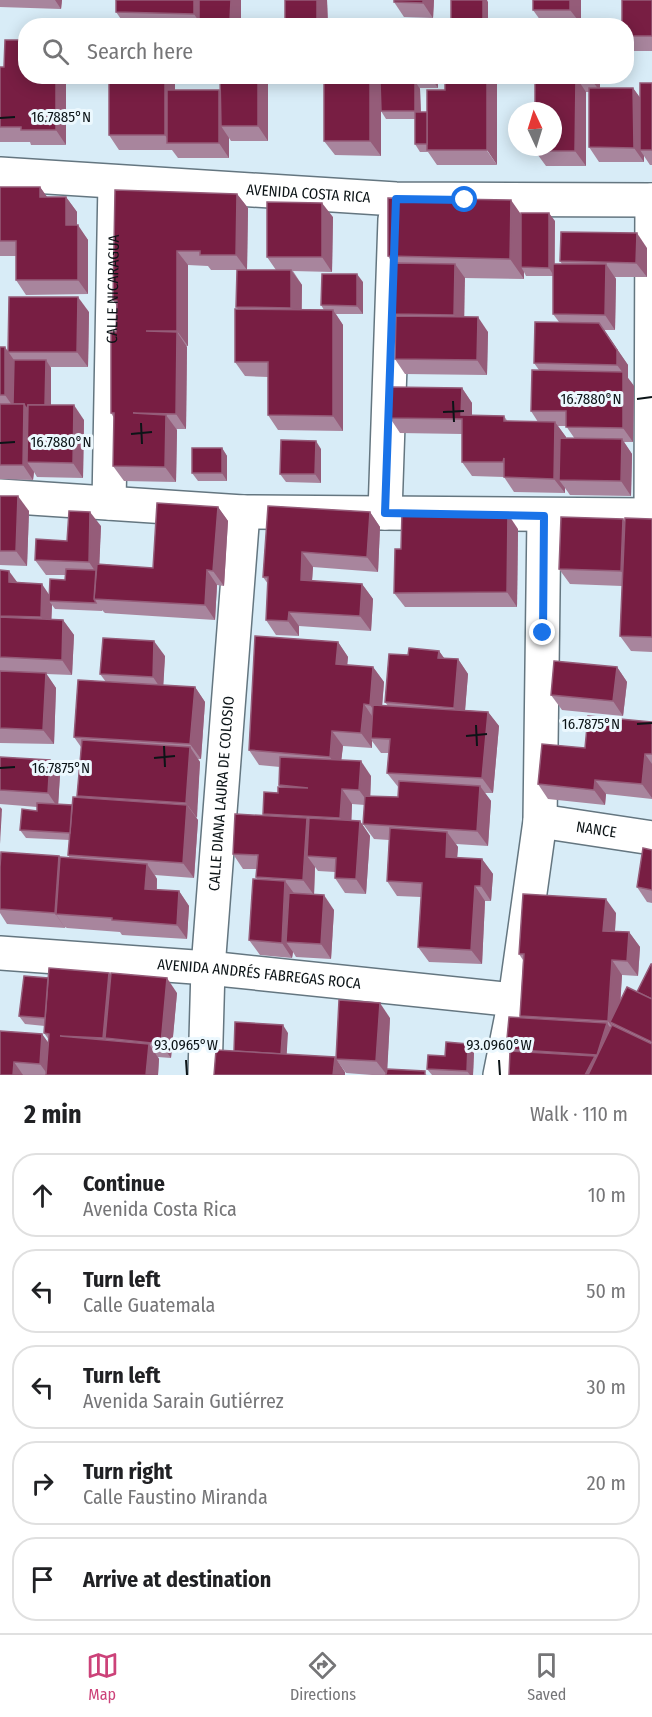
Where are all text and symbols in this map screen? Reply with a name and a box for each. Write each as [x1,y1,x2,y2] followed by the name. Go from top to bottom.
[18,18,634,84] search box
[39,35,72,68] icon: search
[87,38,193,65] text: Search here
[508,102,562,156] north arrow
[31,108,91,126] text: 16.7885°N
[246,181,371,206] street label: AVENIDA COSTA RICA
[451,186,477,212] route start
[103,234,123,344] street label: CALLE NICARAGUA
[560,390,622,408] text: 16.7880°N
[30,433,92,451] text: 16.7880°N
[529,619,555,645] route end
[205,695,238,892] street label: CALLE DIANA LAURA DE COLOSIO
[562,715,620,733] text: 16.7875°N
[32,759,90,777] text: 16.7875°N
[575,818,618,842] street label: NANCE
[157,955,362,993] street label: AVENIDA ANDRÉS FABREGAS ROCA
[154,1036,218,1054] text: 93.0965°W
[466,1036,532,1054] text: 93.0960°W
[24,1099,82,1130] text: 2 min
[530,1102,628,1126] text: Walk · 110 m
[83,1170,165,1197] text: Continue
[26,1179,59,1212] icon: ahead
[588,1183,626,1207] text: 10 m
[83,1197,237,1221] text: Avenida Costa Rica
[83,1266,161,1293] text: Turn left
[26,1275,59,1308] icon: left
[586,1279,626,1303] text: 50 m
[83,1293,215,1317] text: Calle Guatemala
[83,1362,161,1389] text: Turn left
[26,1371,59,1404] icon: left
[586,1375,626,1399] text: 30 m
[83,1389,284,1413] text: Avenida Sarain Gutiérrez
[83,1458,172,1485] text: Turn right
[26,1467,59,1500] icon: right
[587,1471,626,1495] text: 20 m
[83,1485,268,1509] text: Calle Faustino Miranda
[26,1563,59,1596] icon: arrive
[83,1566,271,1593] text: Arrive at destination
[86,1649,119,1704] tab: Map
[290,1649,356,1704] tab: Directions
[527,1649,566,1704] tab: Saved

